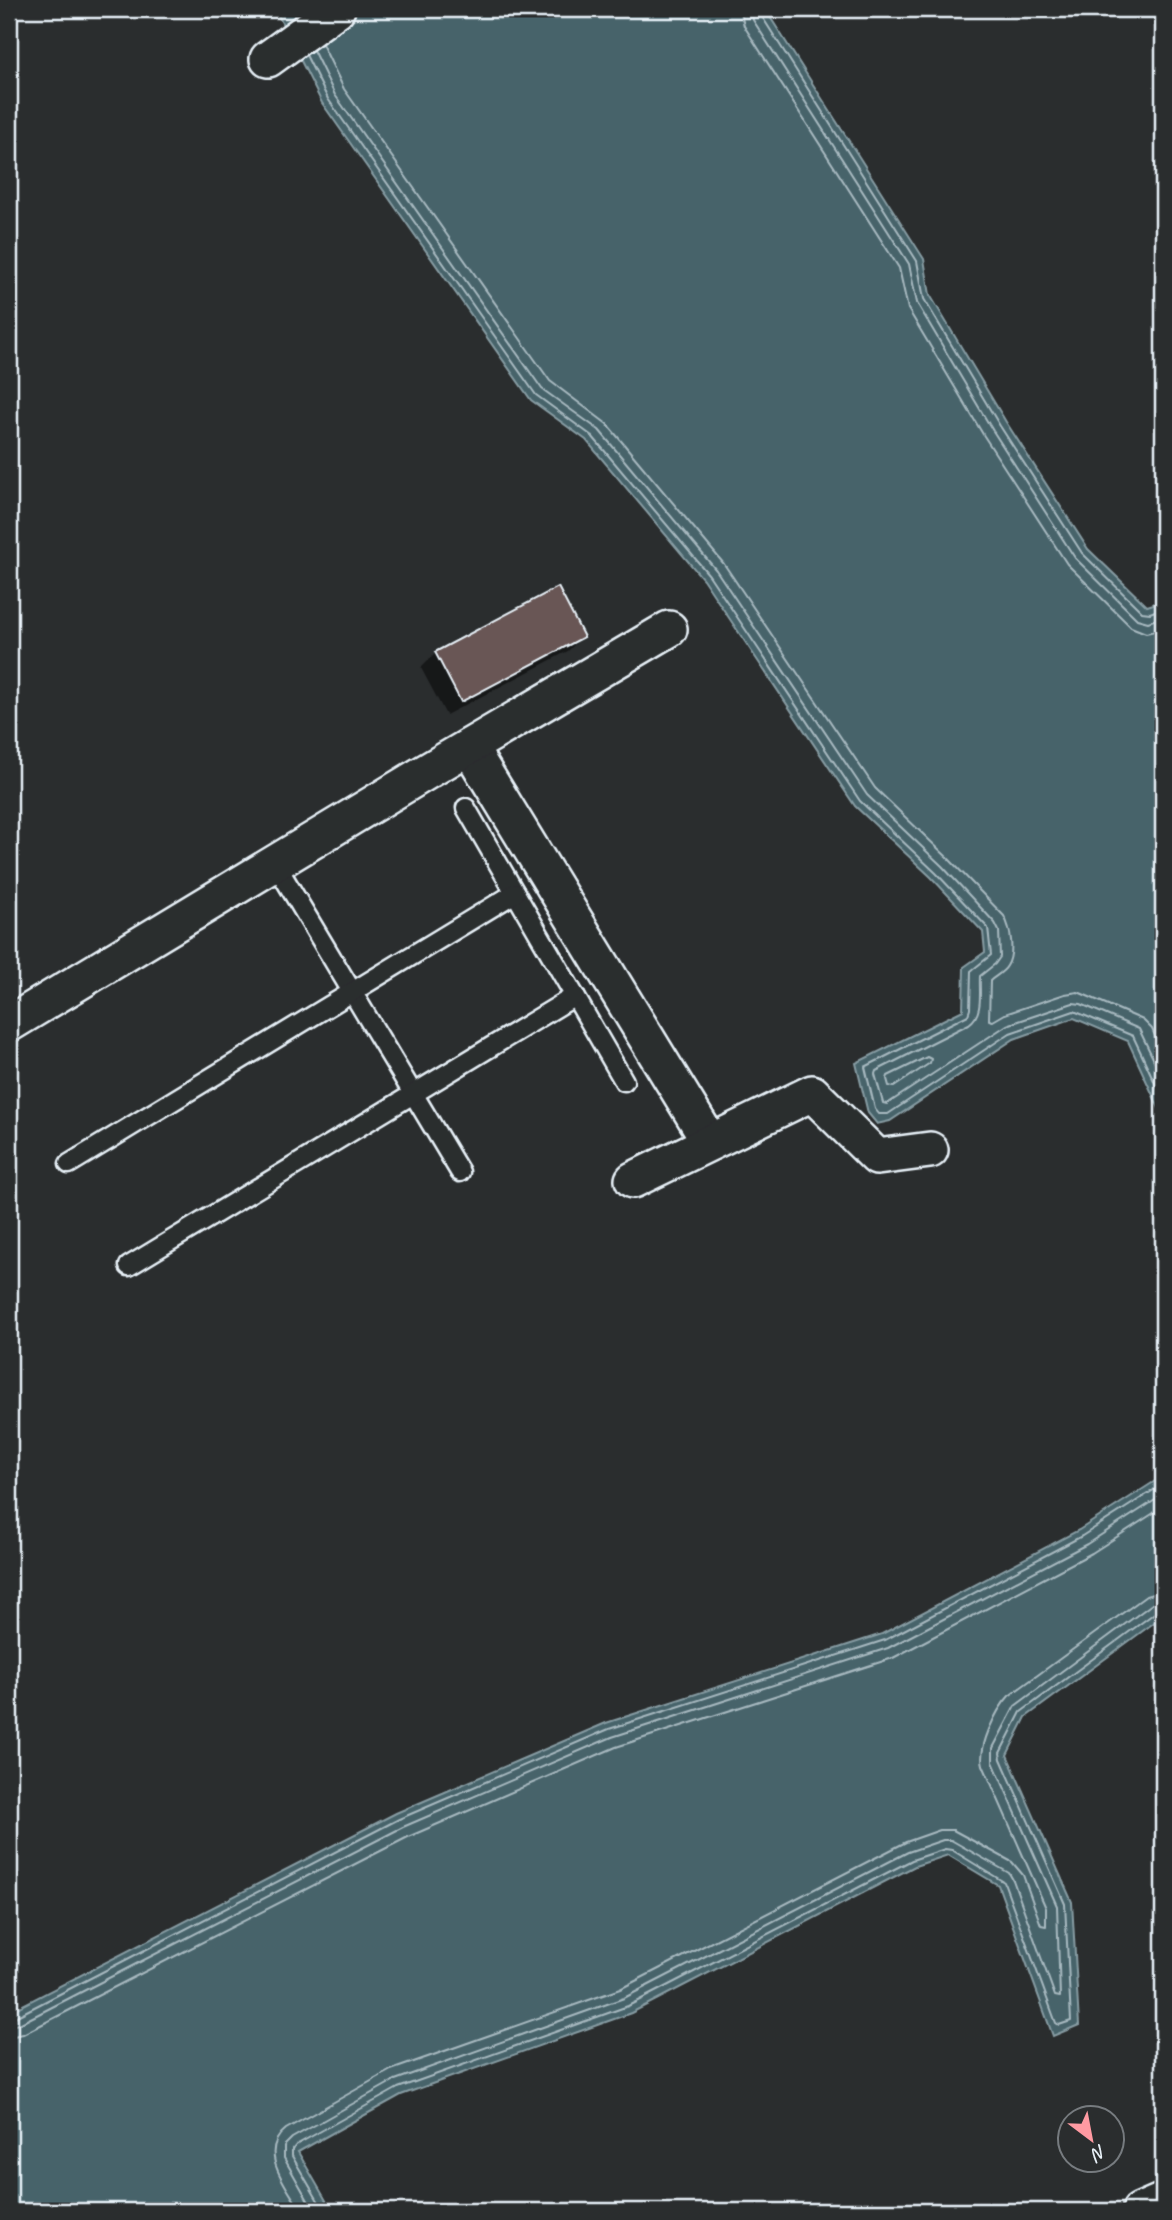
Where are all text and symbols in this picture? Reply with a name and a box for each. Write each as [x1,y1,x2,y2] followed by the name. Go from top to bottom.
[1056,2104,1126,2174] north arrow
[1085,2139,1111,2168] text: N

